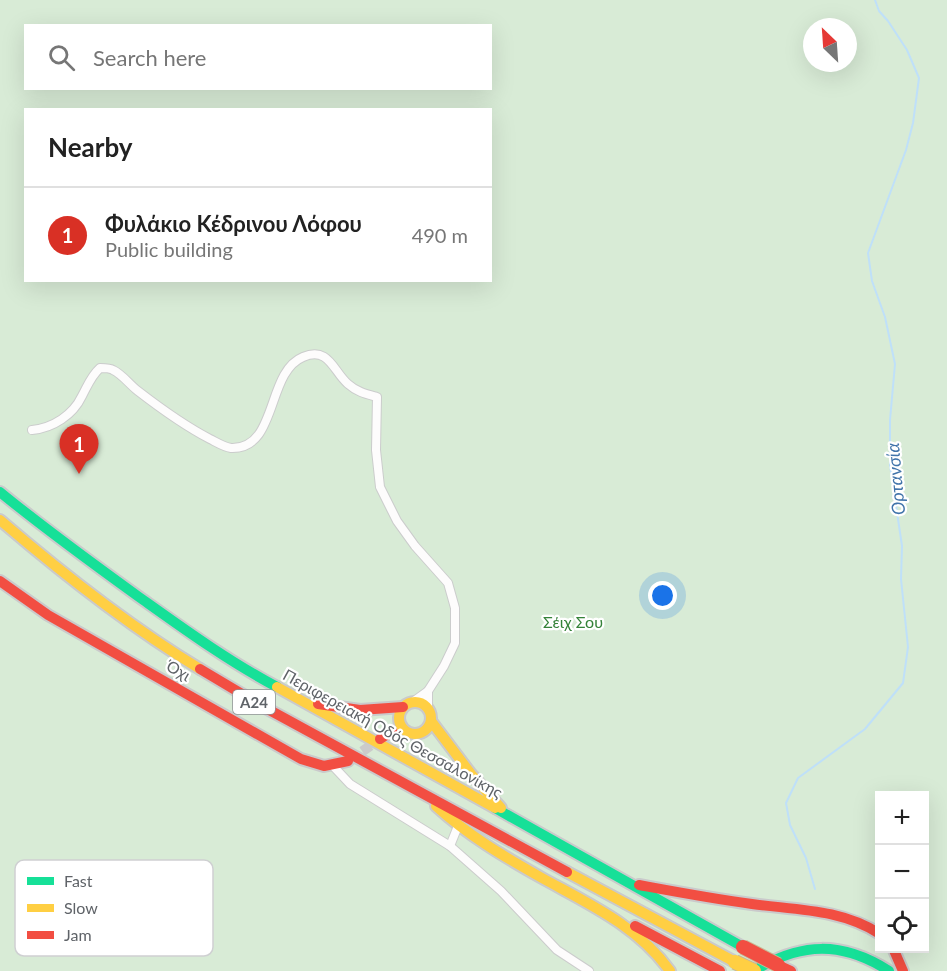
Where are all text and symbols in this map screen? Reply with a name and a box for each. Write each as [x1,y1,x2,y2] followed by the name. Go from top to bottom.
[803,18,857,72] north arrow
[24,24,492,90] search box
[45,41,78,74] icon: search
[93,44,206,71] text: Search here
[48,131,133,163] text: Nearby
[105,210,362,237] text: Φυλάκιο Κέδρινου Λόφου
[62,223,73,247] text: 1
[412,223,468,247] text: 490 m
[105,237,233,261] text: Public building
[60,424,98,474] pin: 1
[881,442,909,516] water label: Ορτανσία
[648,581,677,610] your location
[543,612,603,631] park label: Σέιχ Σου
[163,655,195,685] street label: Όχι
[280,665,507,802] street label: Περιφερειακή Οδός Θεσσαλονίκης
[233,690,275,714] road number: Α24
[875,791,929,953] map controls
[875,791,929,845] button: +
[875,845,929,899] button: −
[15,860,213,956] legend
[64,871,93,890] text: Fast
[64,898,98,917] text: Slow
[875,899,929,953] button: locate
[64,925,92,944] text: Jam

